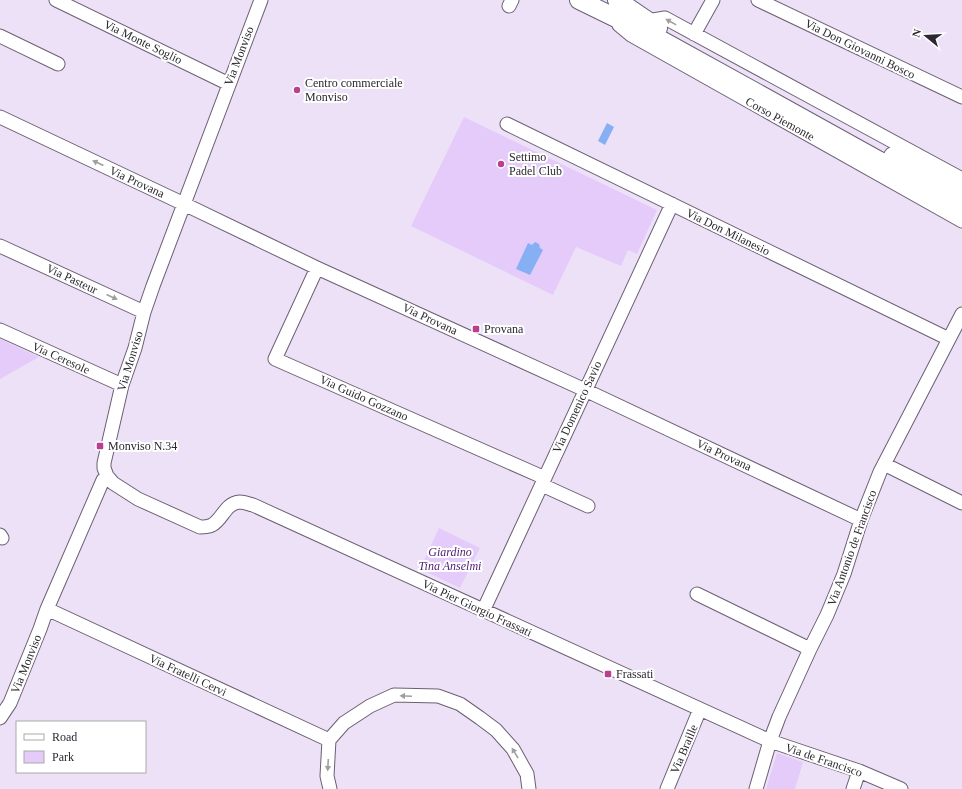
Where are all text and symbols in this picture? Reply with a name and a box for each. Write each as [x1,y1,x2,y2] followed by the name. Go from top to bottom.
[803,16,917,82] street label: Via Don Giovanni Bosco
[906,16,946,56] north arrow
[102,17,184,67] street label: Via Monte Soglio
[666,18,677,25] one-way arrow
[221,24,257,88] street label: Via Monviso
[910,27,923,39] text: N
[305,76,403,104] place label: Centro commerciale Monviso
[292,85,302,95] marker: Centro commerciale Monviso
[743,94,817,144] street label: Corso Piemonte
[509,150,562,178] place label: Settimo Padel Club
[496,159,506,169] marker: Settimo Padel Club
[92,160,104,166] one-way arrow
[107,163,167,201] street label: Via Provana
[684,206,772,258] street label: Via Don Milanesio
[44,261,100,297] street label: Via Pasteur
[106,294,117,300] one-way arrow
[400,300,460,338] street label: Via Provana
[484,322,524,336] place label: Provana
[471,324,481,334] marker: Provana
[114,329,146,393] street label: Via Monviso
[30,339,92,377] street label: Via Ceresole
[550,359,604,455] street label: Via Domenico Savio
[318,372,410,424] street label: Via Guido Gozzano
[694,436,754,474] street label: Via Provana
[108,439,177,453] place label: Monviso N.34
[95,441,105,451] marker: Monviso N.34
[825,488,879,608] street label: Via Antonio de Francisco
[419,545,481,573] park label: Giardino Tina Anselmi
[420,576,535,640] street label: Via Pier Giorgio Frassati
[8,633,44,695] street label: Via Monviso
[147,651,230,699] street label: Via Fratelli Cervi
[616,667,654,681] place label: Frassati
[603,669,613,679] marker: Frassati
[399,693,412,699] one-way arrow
[16,721,146,773] legend
[667,722,701,776] street label: Via Braille
[52,730,77,744] text: Road
[784,740,864,780] street label: Via de Francisco
[512,747,519,759] one-way arrow
[52,750,74,764] text: Park
[325,759,331,772] one-way arrow

